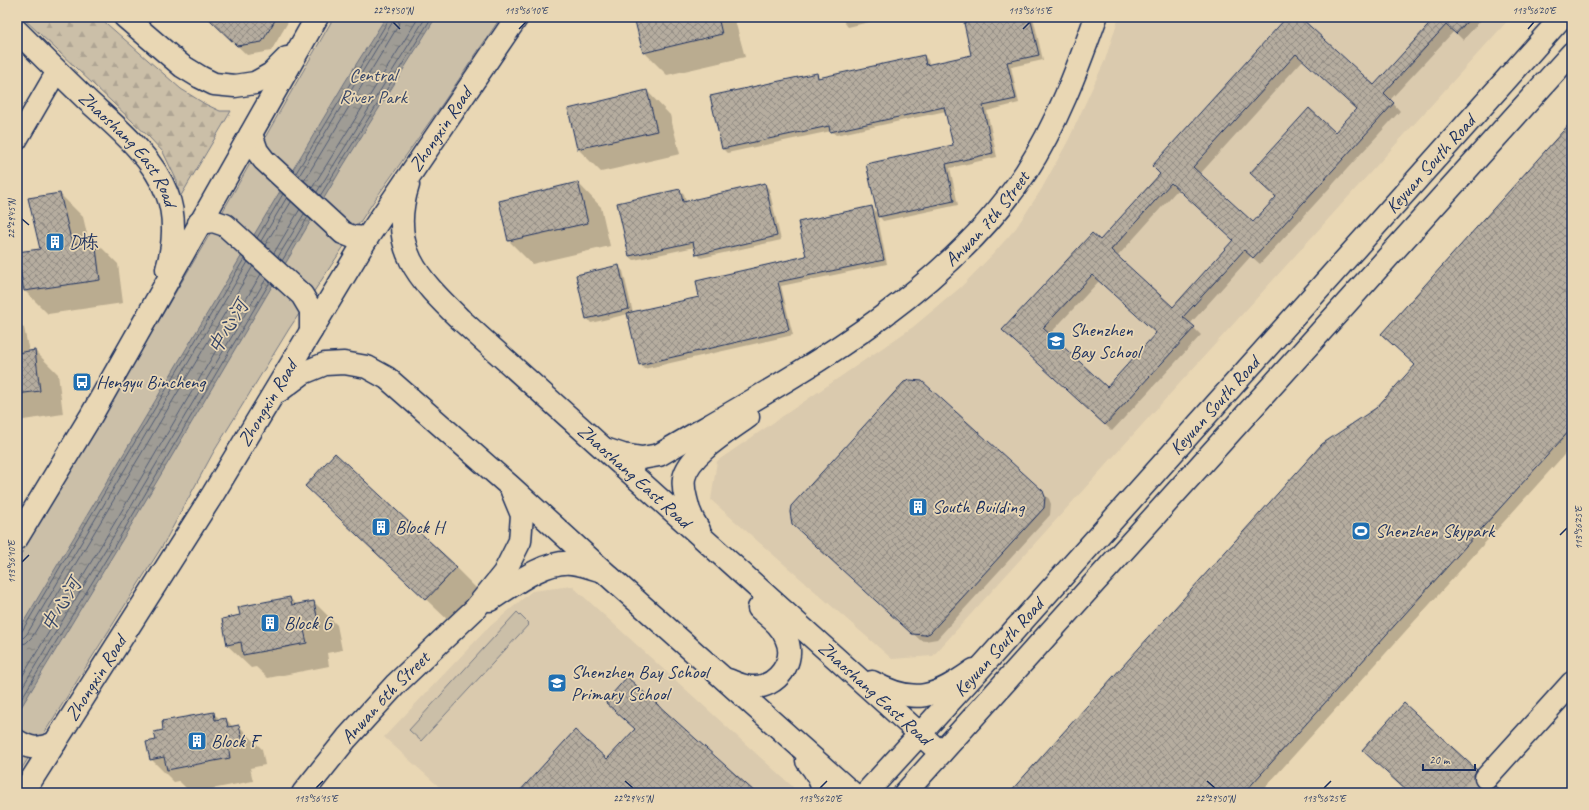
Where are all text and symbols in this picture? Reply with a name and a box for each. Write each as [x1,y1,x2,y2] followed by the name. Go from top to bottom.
[373,4,415,17] text: 22°29'50"N
[504,4,549,17] text: 113°56'10"E
[1008,4,1053,17] text: 113°56'15"E
[1512,4,1557,17] text: 113°56'20"E
[339,63,409,109] park label: Central River Park
[404,81,479,176] street label: Zhongxin Road
[73,86,183,212] street label: Zhaoshang East Road
[1380,107,1483,218] street label: Keyuan South Road
[940,165,1036,272] street label: Anwan 7th Street
[5,197,18,239] text: 22°29'45"N
[69,230,99,254] place label: D栋
[44,231,66,253] building icon: D栋
[202,292,256,359] water label: 中心河
[1070,318,1144,364] place label: Shenzhen Bay School
[1045,330,1067,352] school or university icon: Shenzhen Bay School
[1164,349,1267,460] street label: Keyuan South Road
[232,354,304,451] street label: Zhongxin Road
[96,370,206,394] place label: Hengyu Bincheng
[71,371,93,393] bus stop icon: Hengyu Bincheng
[573,419,698,536] street label: Zhaoshang East Road
[932,495,1025,519] place label: South Building
[907,496,929,518] building icon: South Building
[1572,505,1585,550] text: 113°56'25"E
[395,515,447,539] place label: Block H
[370,516,392,538] building icon: Block H
[1375,519,1496,543] place label: Shenzhen Skypark
[1350,520,1372,542] sports icon: Shenzhen Skypark
[5,539,18,584] text: 113°56'10"E
[35,570,89,637] water label: 中心河
[948,591,1051,701] street label: Keyuan South Road
[284,611,333,635] place label: Block G
[259,612,281,634] building icon: Block G
[60,629,133,725] street label: Zhongxin Road
[813,636,939,753] street label: Zhaoshang East Road
[336,645,436,749] street label: Anwan 6th Street
[571,660,712,706] place label: Shenzhen Bay School Primary School
[546,672,568,694] school or university icon: Shenzhen Bay School Primary School
[211,729,262,753] place label: Block F
[186,730,208,752] building icon: Block F
[1423,746,1475,772] scale bar
[1429,752,1451,768] text: 20 m
[294,792,339,805] text: 113°56'15"E
[613,792,655,805] text: 22°29'45"N
[798,792,843,805] text: 113°56'20"E
[1195,792,1237,805] text: 22°29'50"N
[1302,792,1347,805] text: 113°56'25"E

